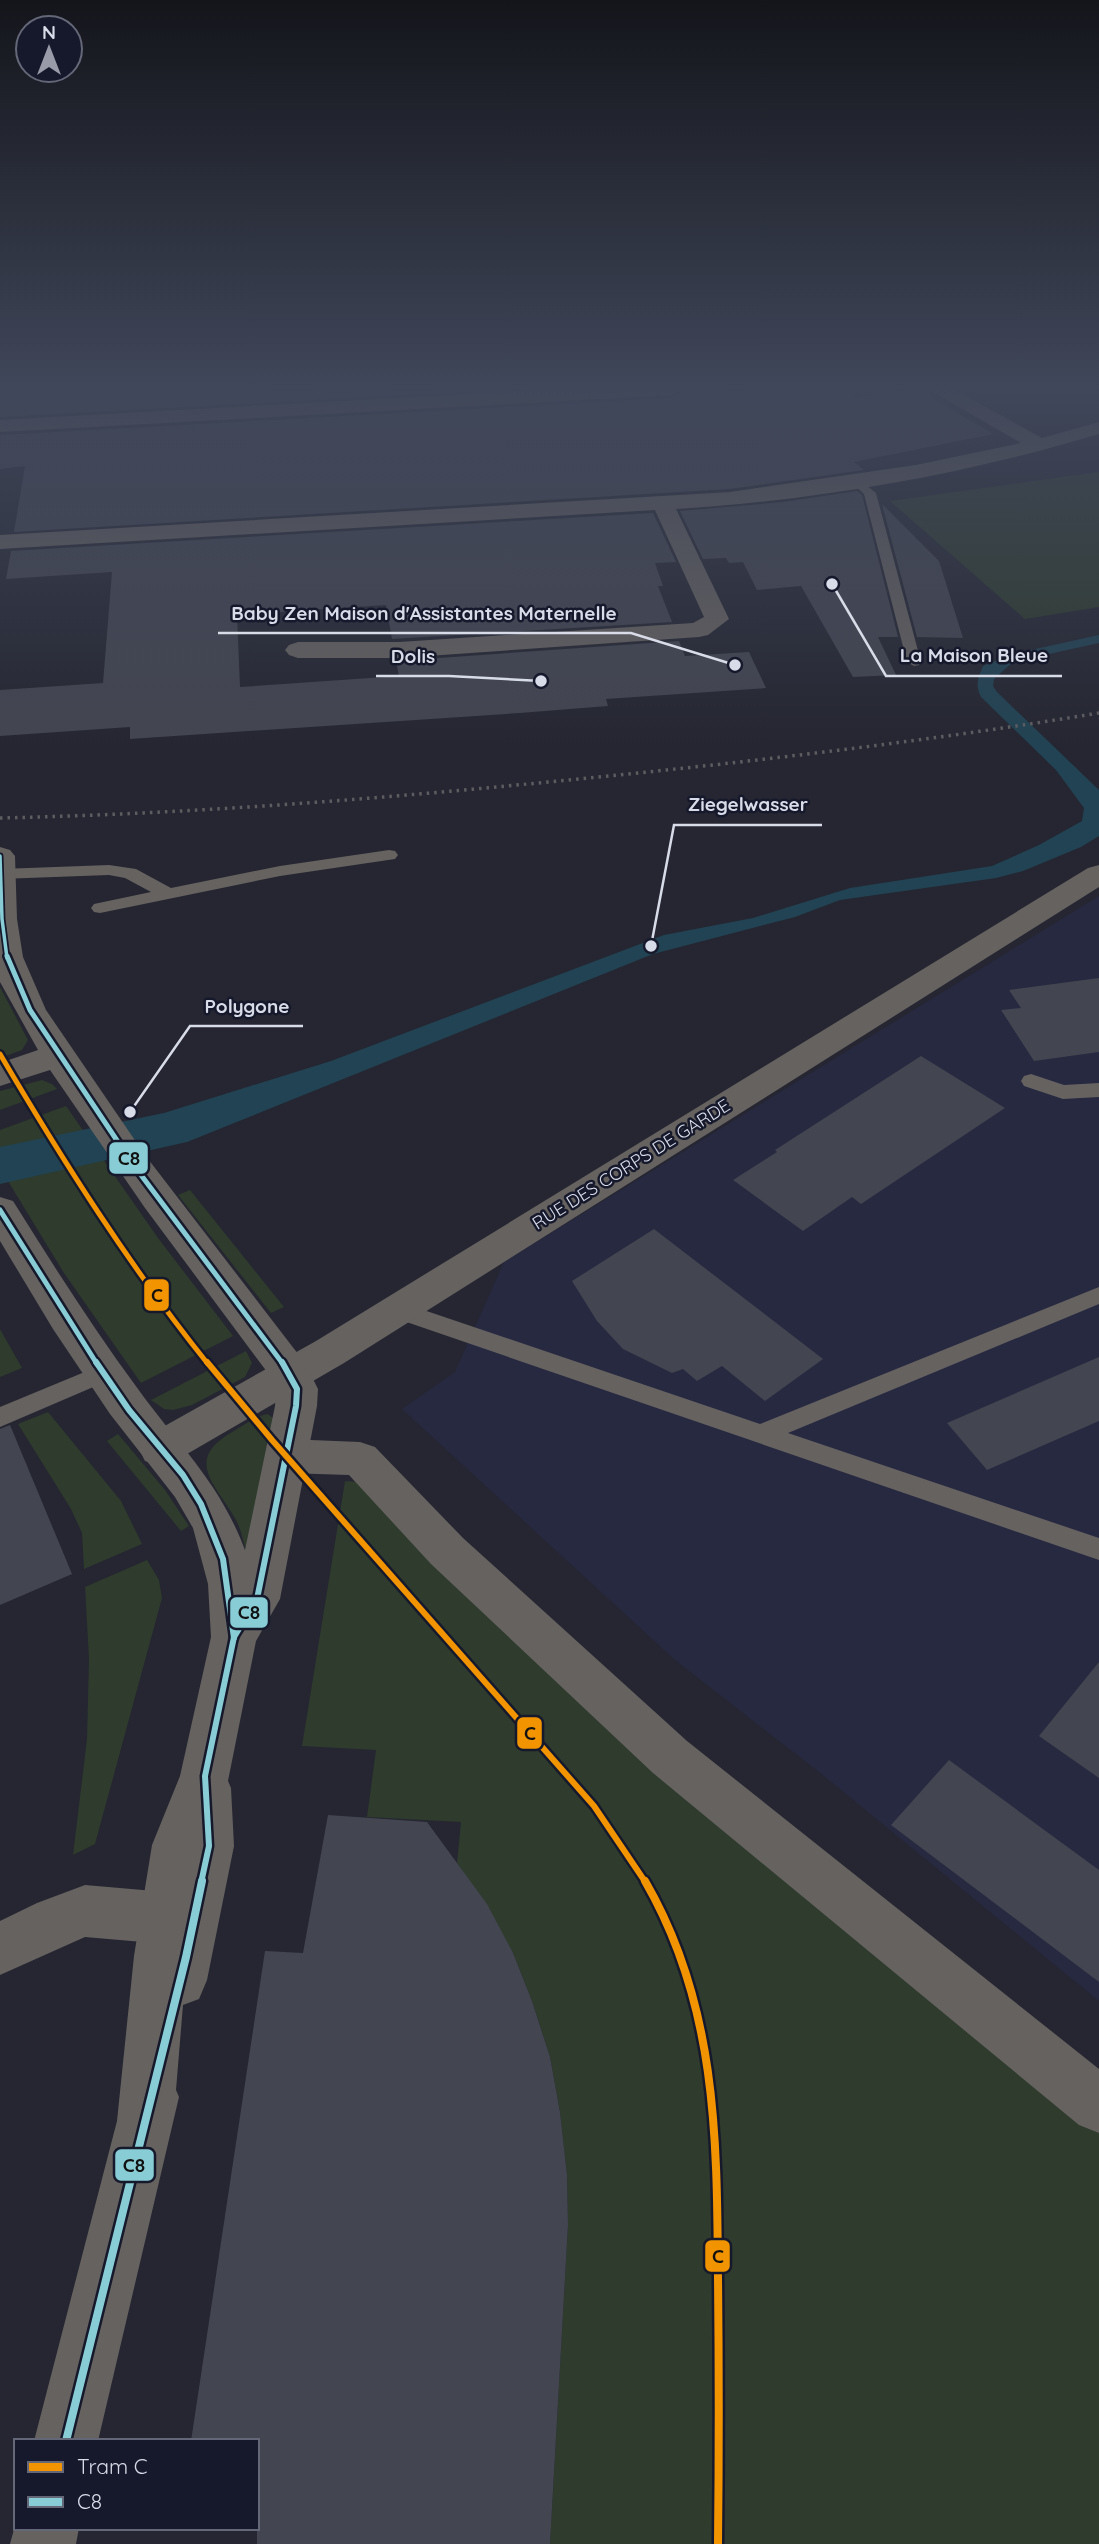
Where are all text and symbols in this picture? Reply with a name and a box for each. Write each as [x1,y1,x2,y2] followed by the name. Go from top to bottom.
[14,14,84,84] north arrow
[42,20,56,44] text: N
[218,593,631,633] callout: Baby Zen Maison d'Assistantes Maternelle
[231,601,617,625] text: Baby Zen Maison d'Assistantes Maternelle
[376,636,449,676] callout: Dolis
[886,636,1062,676] callout: La Maison Bleue
[900,643,1048,667] text: La Maison Bleue
[391,644,435,668] text: Dolis
[674,785,822,825] callout: Ziegelwasser
[688,792,808,816] text: Ziegelwasser
[190,986,303,1026] callout: Polygone
[205,994,289,1018] text: Polygone
[528,1094,734,1234] street label: RUE DES CORPS DE GARDE
[108,1141,149,1175] line badge: C8
[118,1146,140,1170] text: C8
[143,1278,170,1312] line badge: C
[151,1283,163,1307] text: C
[229,1596,269,1629] line badge: C8
[238,1600,260,1624] text: C8
[516,1716,543,1750] line badge: C
[524,1721,536,1745] text: C
[114,2148,155,2182] line badge: C8
[123,2153,145,2177] text: C8
[704,2239,731,2273] line badge: C
[712,2244,724,2268] text: C
[14,2439,259,2530] legend
[77,2453,148,2479] text: Tram C
[77,2488,102,2514] text: C8

